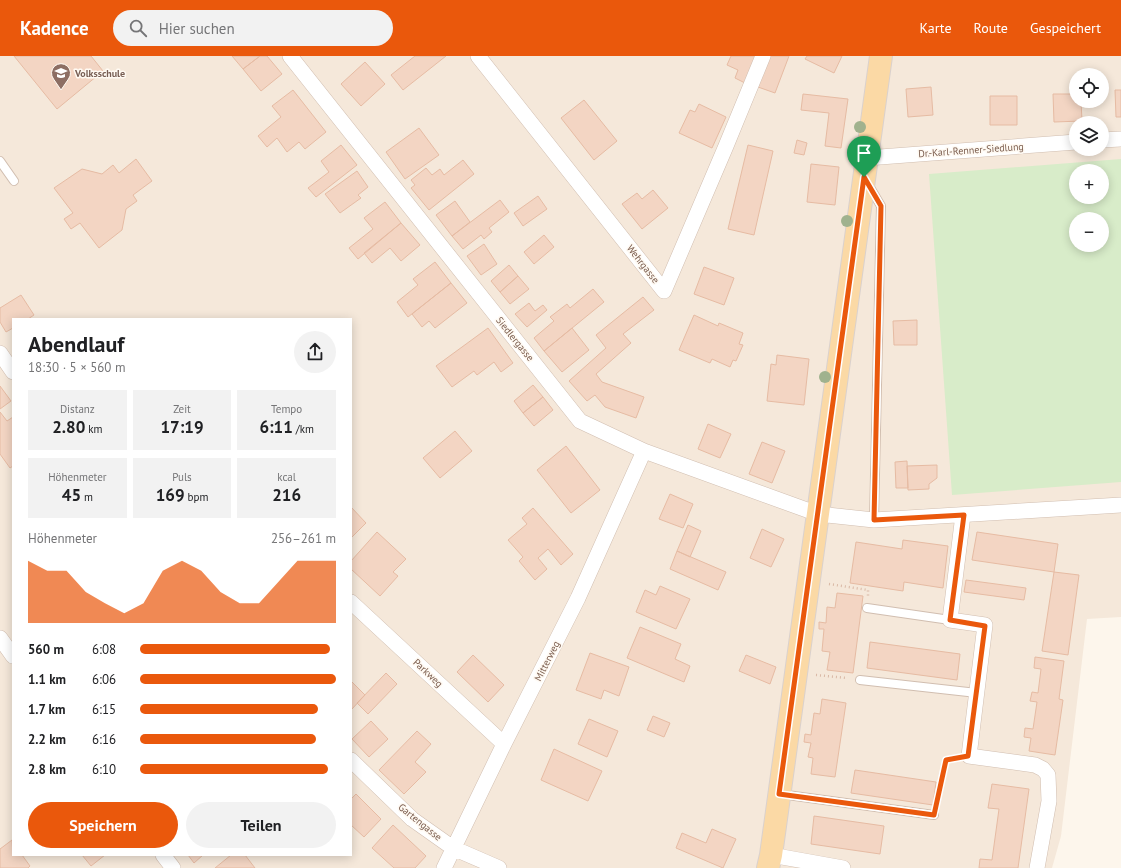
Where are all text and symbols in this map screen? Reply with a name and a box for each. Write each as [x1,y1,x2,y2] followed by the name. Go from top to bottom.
[113,10,393,46] search box
[20,16,89,40] text: Kadence
[127,17,149,39] icon: search
[159,19,235,38] text: Hier suchen
[920,19,952,37] text: Karte
[974,19,1008,37] text: Route
[1030,19,1101,37] text: Gespeichert
[50,62,72,90] school or university icon: Volksschule
[74,67,125,80] place label: Volksschule
[1069,68,1109,252] map controls
[1069,68,1109,108] button: locate
[1069,116,1109,156] button: layers
[847,136,881,177] pin
[918,140,1024,160] street label: Dr.-Karl-Renner-Siedlung
[853,142,875,164] icon: arrive
[1069,164,1109,204] button: +
[1069,212,1109,252] button: −
[624,242,662,286] street label: Wehrgasse
[493,314,537,364] street label: Siedlergasse
[28,330,124,358] text: Abendlauf
[294,331,336,373] button: share
[28,359,125,376] text: 18:30 · 5 × 560 m
[60,402,95,416] text: Distanz
[173,402,191,416] text: Zeit
[271,402,302,416] text: Tempo
[52,416,85,438] text: 2.80
[160,416,204,438] text: 17:19
[259,416,293,438] text: 6:11
[85,422,102,436] text: km
[293,422,314,436] text: /km
[48,470,107,484] text: Höhenmeter
[172,470,192,484] text: Puls
[277,470,296,484] text: kcal
[62,484,81,506] text: 45
[156,484,185,506] text: 169
[272,484,301,506] text: 216
[81,490,93,504] text: m
[185,490,208,504] text: bpm
[28,530,97,547] text: Höhenmeter
[271,530,336,547] text: 256–261 m
[531,639,563,683] street label: Mitterweg
[28,641,64,658] text: 560 m
[92,641,116,658] text: 6:08
[410,656,446,690] street label: Parkweg
[28,671,66,688] text: 1.1 km
[92,671,116,688] text: 6:06
[28,701,65,718] text: 1.7 km
[92,701,116,718] text: 6:15
[28,731,66,748] text: 2.2 km
[92,731,116,748] text: 6:16
[28,761,66,778] text: 2.8 km
[92,761,116,778] text: 6:10
[396,800,444,844] street label: Gartengasse
[28,802,178,848] button: Speichern
[186,802,336,848] button: Teilen

